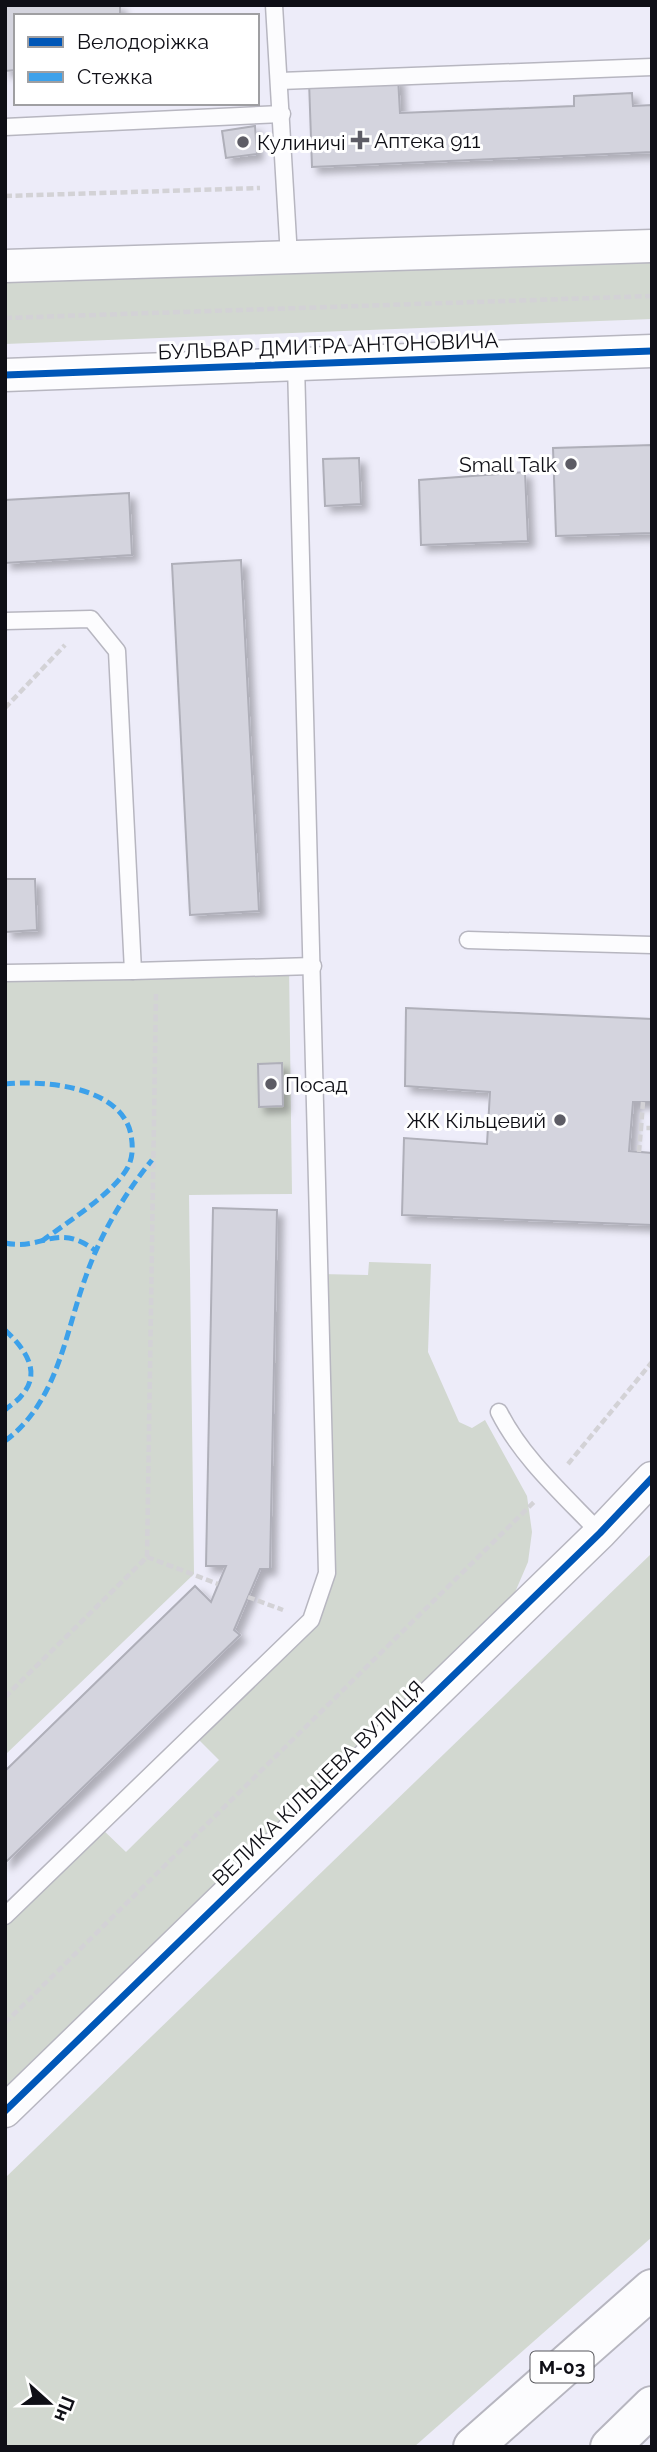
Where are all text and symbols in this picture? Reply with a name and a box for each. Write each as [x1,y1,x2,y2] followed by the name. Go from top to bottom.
[14,14,259,105] legend
[77,29,209,54] text: Велодоріжка
[77,64,153,89] text: Стежка
[374,128,480,153] place label: Аптека 911
[257,130,346,155] place label: Кулиничі
[352,132,368,148] marker: Аптека 911
[235,134,251,150] marker: Кулиничі
[157,328,499,364] street label: БУЛЬВАР ДМИТРА АНТОНОВИЧА
[459,452,557,477] place label: Small Talk
[563,456,579,472] marker: Small Talk
[285,1072,348,1097] place label: Посад
[263,1076,279,1092] marker: Посад
[406,1108,546,1133] place label: ЖК Кільцевий
[552,1112,568,1128] marker: ЖК Кільцевий
[207,1675,429,1891] street label: ВЕЛИКА КІЛЬЦЕВА ВУЛИЦЯ
[530,2352,594,2382] road number: М-03
[14,2368,84,2438] north arrow
[50,2393,80,2425] text: Пн

